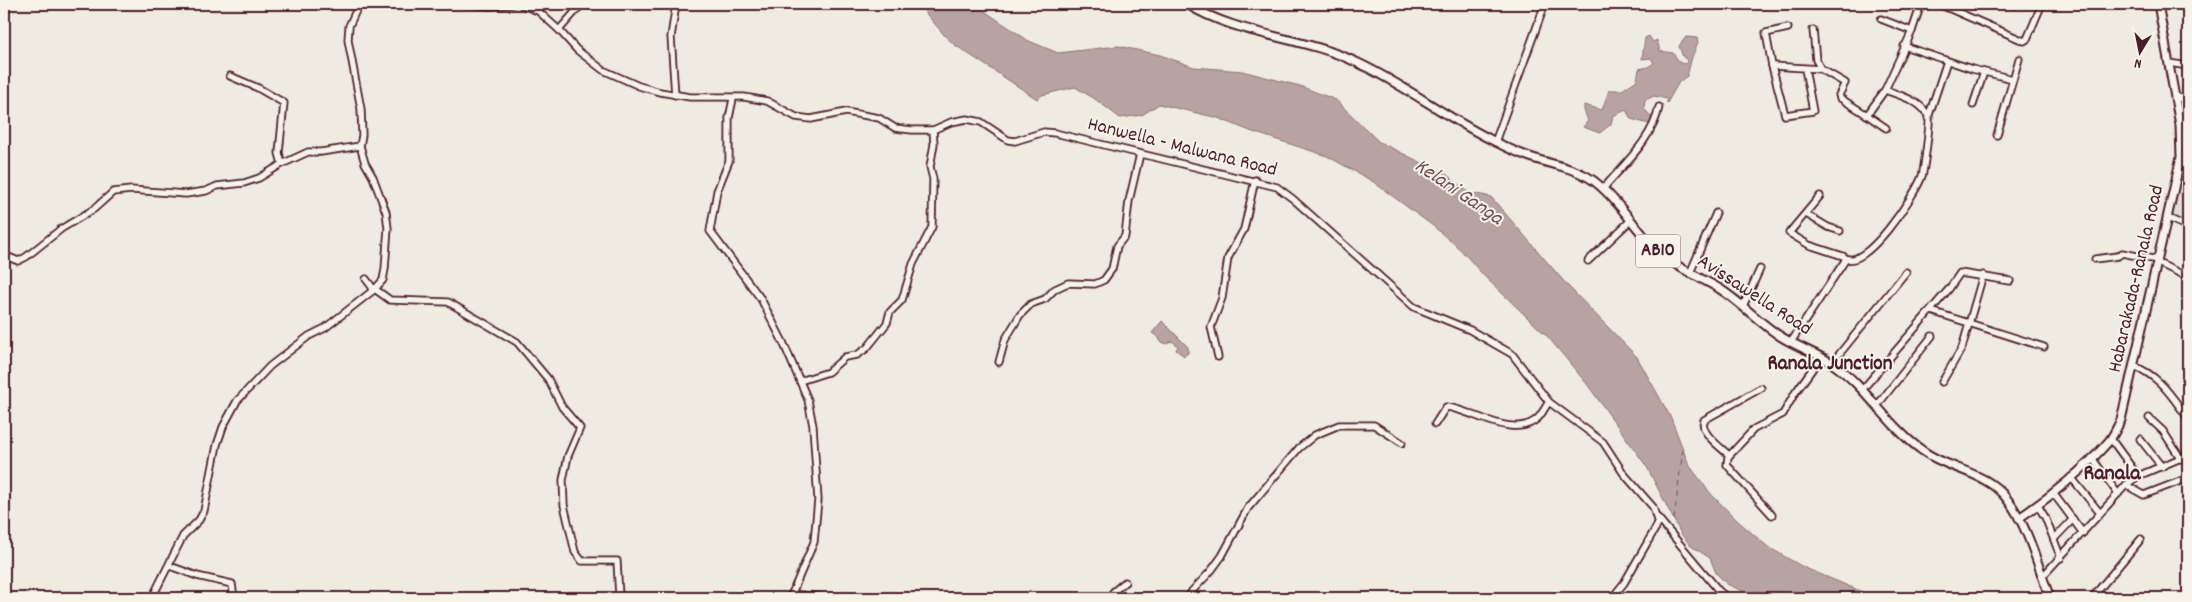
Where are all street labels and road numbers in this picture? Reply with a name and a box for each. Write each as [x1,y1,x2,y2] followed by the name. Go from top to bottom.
[1084,111,1280,185] street label: Hanwella - Malwana Road
[2102,183,2172,375] street label: Habarakada-Ranala Road
[1636,235,1680,268] road number: AB10
[1691,248,1817,344] street label: Avissawella Road

